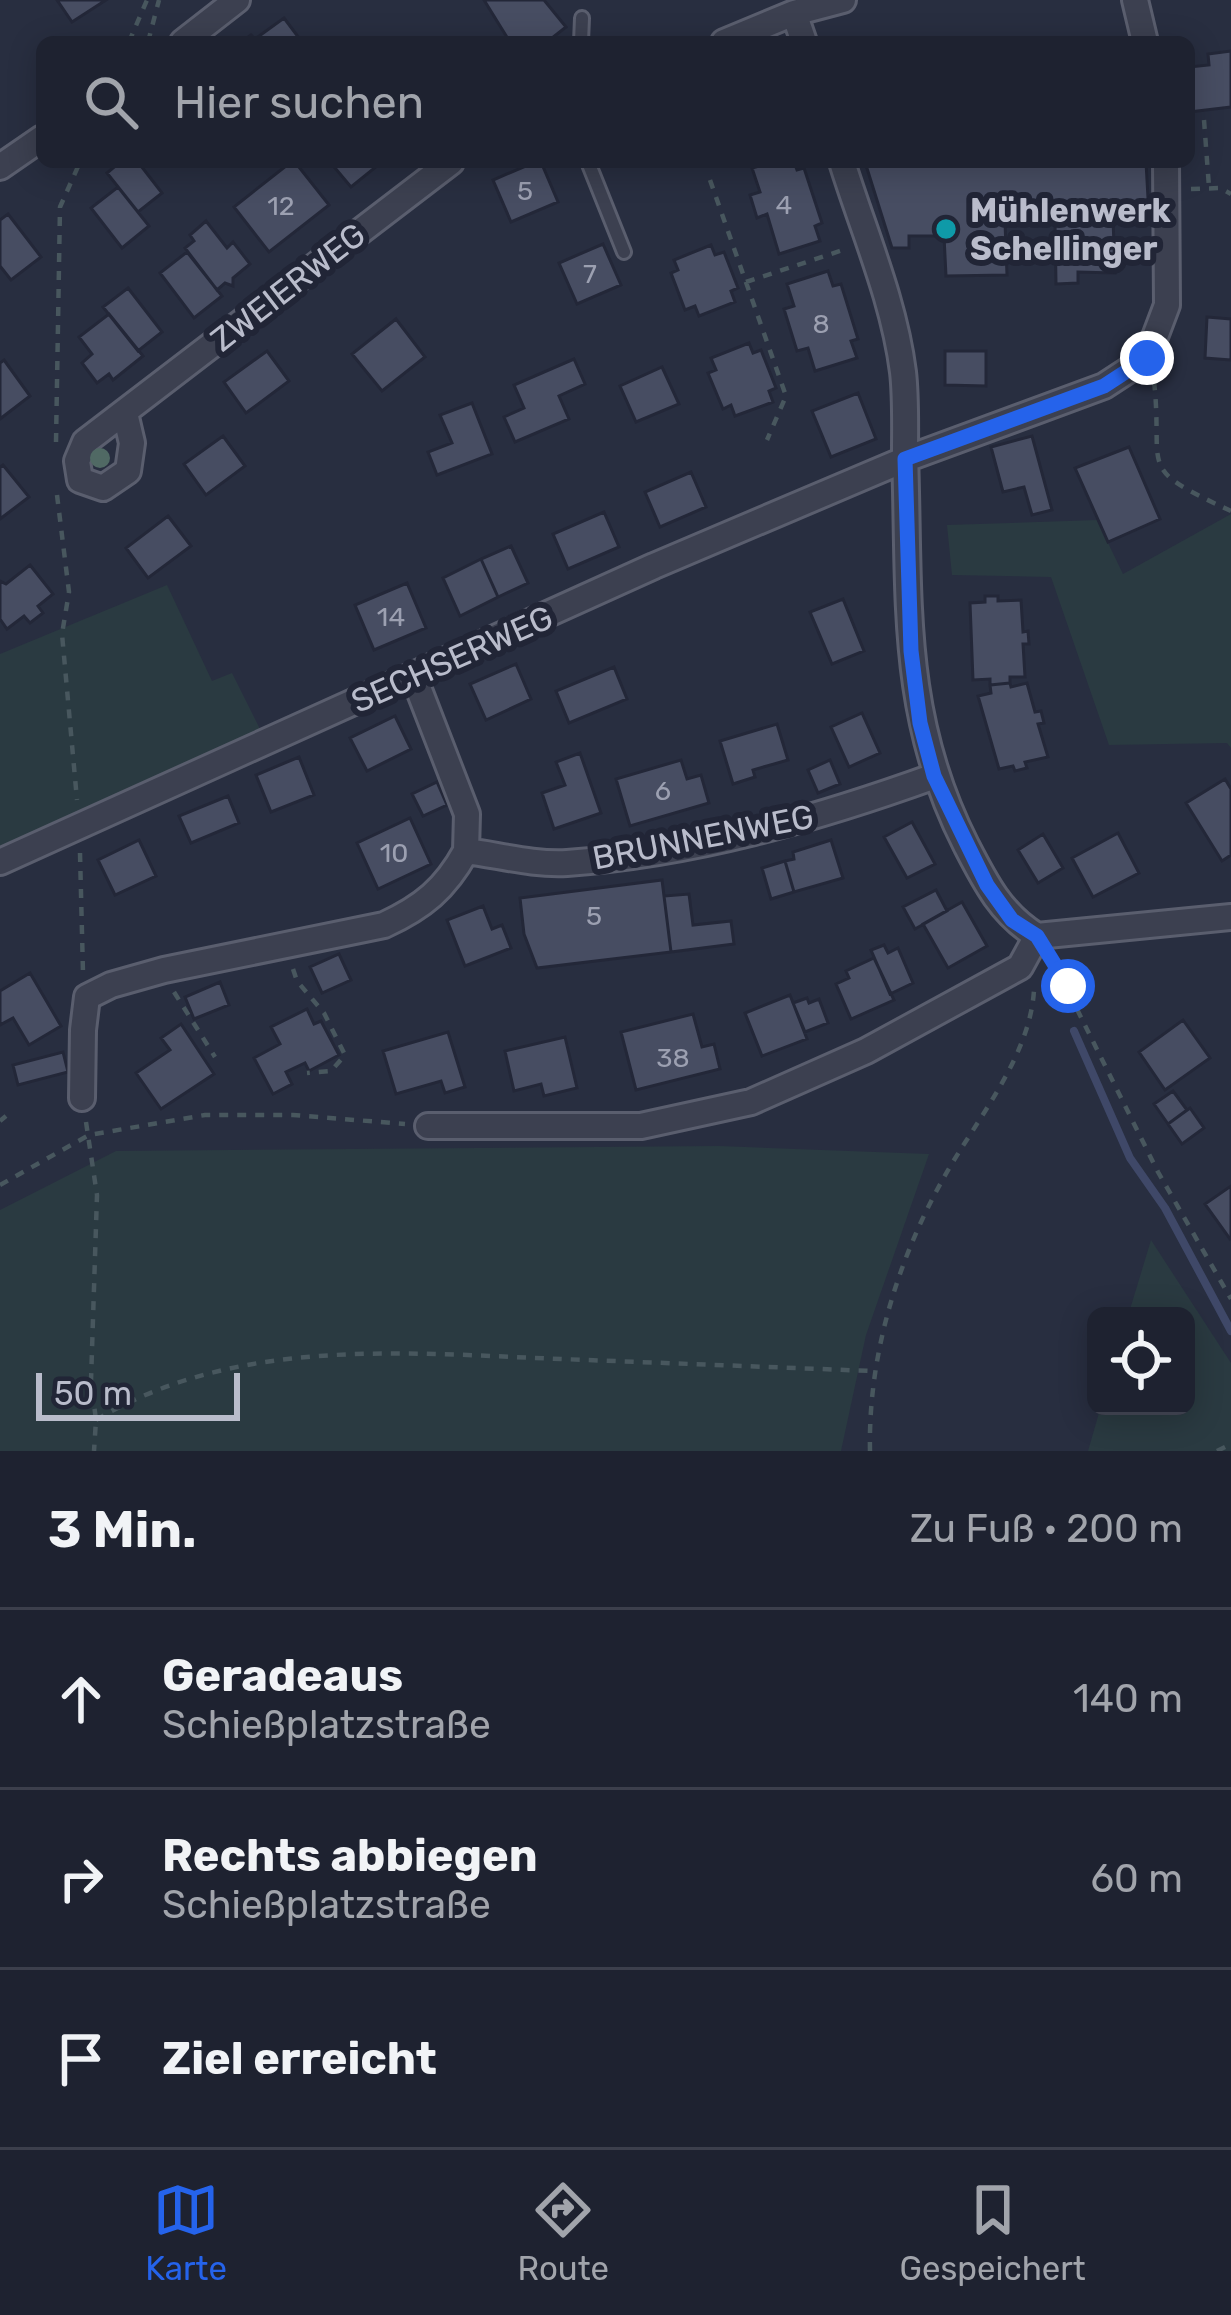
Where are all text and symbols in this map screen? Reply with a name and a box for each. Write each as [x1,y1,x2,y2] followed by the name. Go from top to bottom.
[36,36,1195,168] search box
[78,69,144,135] icon: search
[174,76,424,129] text: Hier suchen
[517,175,533,207] house number: 5
[776,189,792,221] house number: 4
[267,190,295,222] house number: 12
[970,191,1172,268] place label: Mühlenwerk Schellinger
[203,215,373,359] street label: ZWEIERWEG
[933,216,959,242] marker: Mühlenwerk Schellinger
[583,258,597,290] house number: 7
[812,308,830,340] house number: 8
[1120,331,1174,385] route end
[345,597,559,721] street label: SECHSERWEG
[377,601,405,633] house number: 14
[655,775,671,807] house number: 6
[589,796,817,878] street label: BRUNNENWEG
[380,837,408,869] house number: 10
[586,900,602,932] house number: 5
[1041,959,1095,1013] route start
[656,1042,690,1074] house number: 38
[1087,1307,1195,1415] map controls
[1087,1307,1195,1415] button: locate
[36,1367,240,1420] scale bar
[54,1374,132,1413] text: 50 m
[48,1499,197,1560] text: 3 Min.
[910,1506,1183,1552] text: Zu Fuß · 200 m
[162,1649,403,1702] text: Geradeaus
[48,1666,114,1732] icon: ahead
[1073,1676,1183,1722] text: 140 m
[162,1702,491,1748] text: Schießplatzstraße
[162,1829,538,1882] text: Rechts abbiegen
[48,1846,114,1912] icon: right
[1090,1856,1183,1902] text: 60 m
[162,1882,491,1928] text: Schießplatzstraße
[48,2026,114,2092] icon: arrive
[162,2032,437,2085] text: Ziel erreicht
[145,2177,227,2288] tab: Karte
[517,2177,609,2288] tab: Route
[900,2177,1086,2288] tab: Gespeichert

